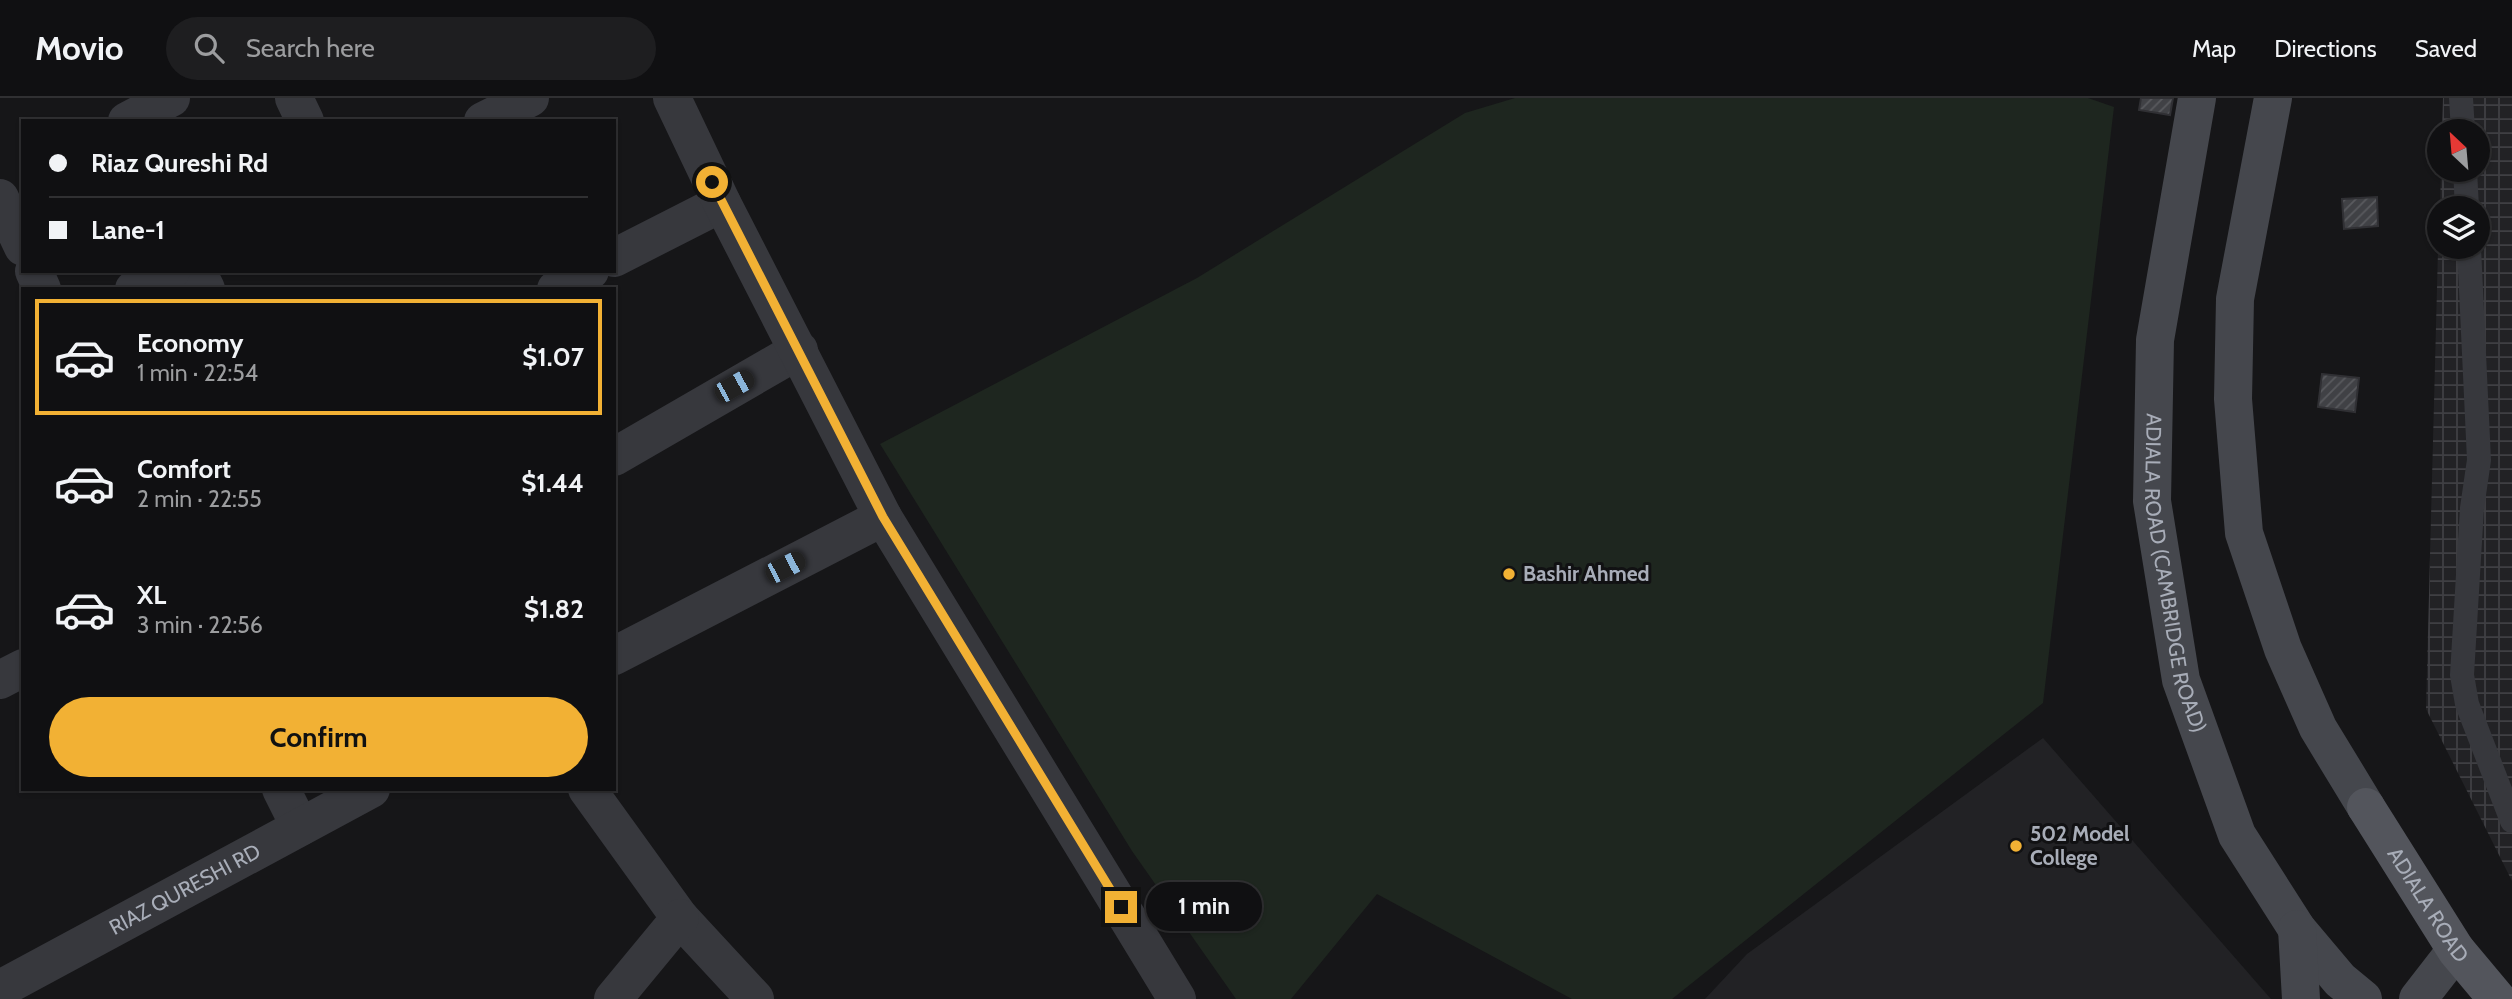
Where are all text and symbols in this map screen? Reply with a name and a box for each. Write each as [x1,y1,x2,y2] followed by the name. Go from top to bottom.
[166,17,656,80] search box
[35,28,124,68] text: Movio
[190,29,228,67] icon: search
[246,32,375,64] text: Search here
[2192,34,2236,63] text: Map
[2274,34,2377,63] text: Directions
[2415,34,2477,63] text: Saved
[2427,119,2490,182] north arrow
[2427,119,2490,259] map controls
[91,147,268,179] text: Riaz Qureshi Rd
[696,166,728,198] route start
[2427,196,2490,259] button: layers
[91,214,165,246] text: Lane-1
[53,326,116,389] icon: car
[137,327,243,359] text: Economy
[522,341,584,373] text: $1.07
[137,359,258,387] text: 1 min · 22:54
[711,367,758,405] car
[2140,413,2212,736] street label: ADIALA ROAD (CAMBRIDGE ROAD)
[53,452,116,515] icon: car
[137,453,231,485] text: Comfort
[521,467,584,499] text: $1.44
[137,485,262,513] text: 2 min · 22:55
[762,548,809,586] car
[1523,561,1650,586] place label: Bashir Ahmed
[1501,566,1517,582] marker: Bashir Ahmed
[53,578,116,641] icon: car
[137,579,166,611] text: XL
[524,593,584,625] text: $1.82
[137,611,263,639] text: 3 min · 22:56
[49,697,588,777] button: Confirm
[2030,821,2130,870] place label: 502 Model College
[105,838,265,940] street label: RIAZ QURESHI RD
[2008,838,2024,854] marker: 502 Model College
[2383,843,2474,968] street label: ADIALA ROAD
[1146,882,1261,932] callout: 1 min
[1105,891,1137,923] route end
[1178,892,1230,920] text: 1 min

